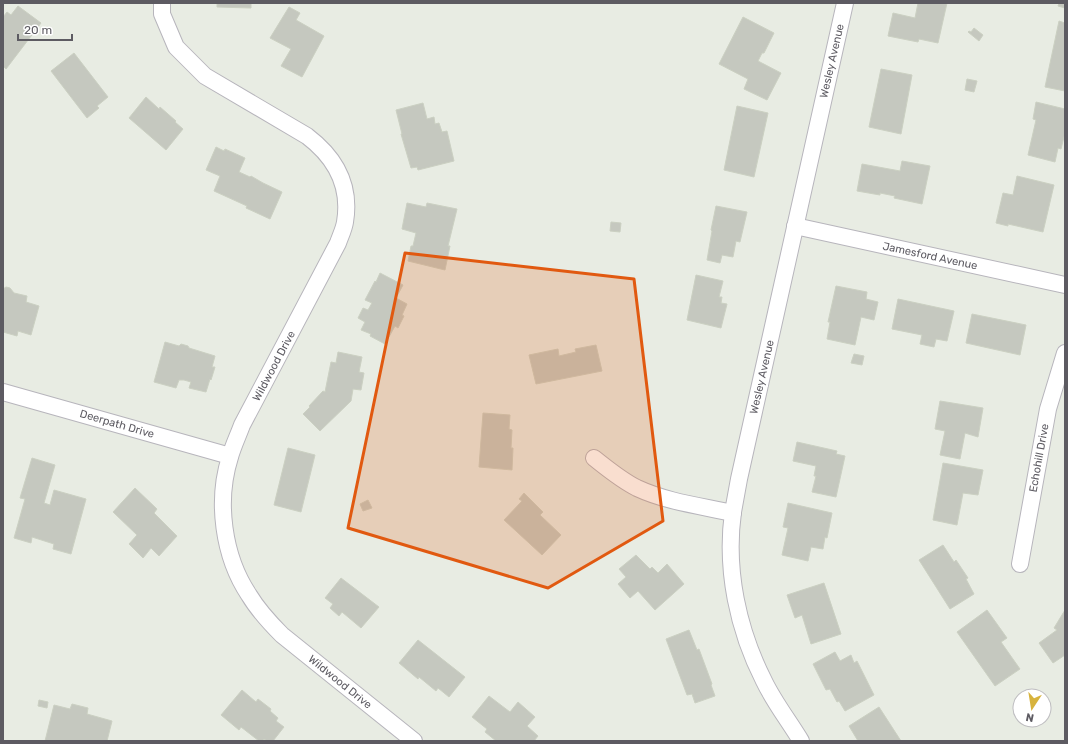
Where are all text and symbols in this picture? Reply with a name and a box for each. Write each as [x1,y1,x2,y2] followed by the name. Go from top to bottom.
[18,16,72,42] scale bar
[24,23,52,37] text: 20 m
[817,23,847,99] street label: Wesley Avenue
[881,240,979,272] street label: Jamesford Avenue
[250,329,298,403] street label: Wildwood Drive
[747,339,777,415] street label: Wesley Avenue
[78,407,156,441] street label: Deerpath Drive
[1027,423,1051,493] street label: Echohill Drive
[306,652,374,712] street label: Wildwood Drive
[1012,688,1052,728] north arrow
[1025,710,1035,724] text: N

